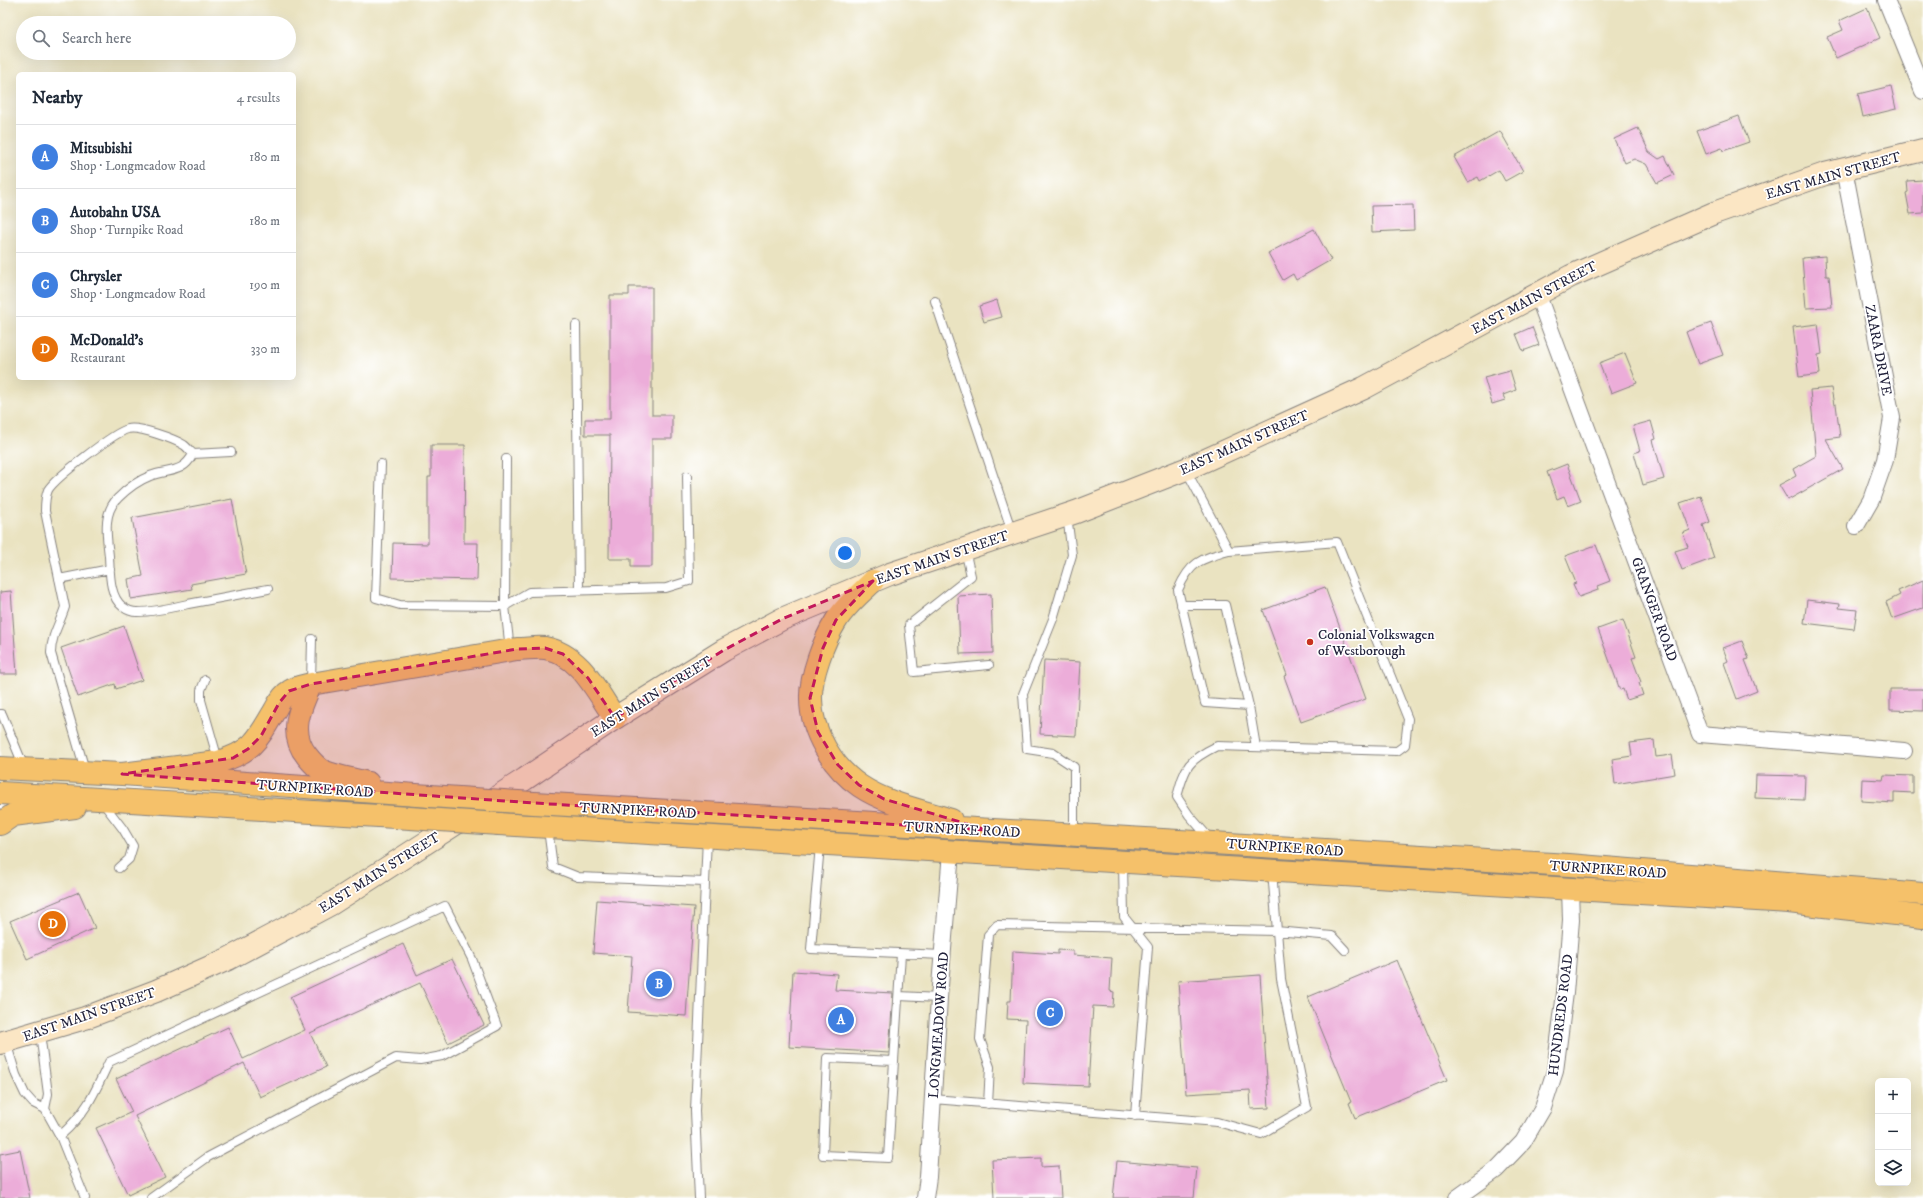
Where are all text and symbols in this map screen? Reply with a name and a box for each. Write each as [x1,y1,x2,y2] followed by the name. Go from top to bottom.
[16,16,296,60] search box
[30,27,52,49] icon: search
[62,29,131,48] text: Search here
[32,87,82,109] text: Nearby
[237,90,280,106] text: 4 results
[70,139,132,158] text: Mitsubishi
[1764,148,1903,204] street label: EAST MAIN STREET
[41,149,49,165] text: A
[249,149,280,165] text: 180 m
[70,158,205,174] text: Shop · Longmeadow Road
[70,203,160,222] text: Autobahn USA
[41,213,49,229] text: B
[249,213,280,229] text: 180 m
[70,222,183,238] text: Shop · Turnpike Road
[1469,257,1601,339] street label: EAST MAIN STREET
[70,267,122,286] text: Chrysler
[41,277,49,293] text: C
[249,277,280,293] text: 190 m
[70,286,205,302] text: Shop · Longmeadow Road
[1860,303,1896,397] street label: ZAARA DRIVE
[70,331,143,350] text: McDonald's
[40,341,50,357] text: D
[251,341,280,357] text: 330 m
[70,350,126,366] text: Restaurant
[1177,406,1312,479] street label: EAST MAIN STREET
[873,527,1012,589] street label: EAST MAIN STREET
[835,543,855,563] your location
[1627,555,1681,664] street label: GRANGER ROAD
[1318,626,1435,660] place label: Colonial Volkswagen of Westborough
[1305,637,1315,647] marker: Colonial Volkswagen of Westborough
[588,652,716,741] street label: EAST MAIN STREET
[256,776,374,802] street label: TURNPIKE ROAD
[579,799,697,823] street label: TURNPIKE ROAD
[903,818,1021,842] street label: TURNPIKE ROAD
[316,828,444,917] street label: EAST MAIN STREET
[1226,835,1344,861] street label: TURNPIKE ROAD
[1549,857,1667,883] street label: TURNPIKE ROAD
[40,909,66,939] pin: D
[925,951,953,1099] street label: LONGMEADOW ROAD
[1545,953,1577,1077] street label: HUNDREDS ROAD
[646,969,672,999] pin: B
[20,984,159,1046] street label: EAST MAIN STREET
[1037,998,1063,1028] pin: C
[828,1005,854,1035] pin: A
[1875,1078,1911,1186] map controls
[1875,1078,1911,1114] button: +
[1875,1114,1911,1150] button: −
[1875,1150,1911,1186] button: layers

